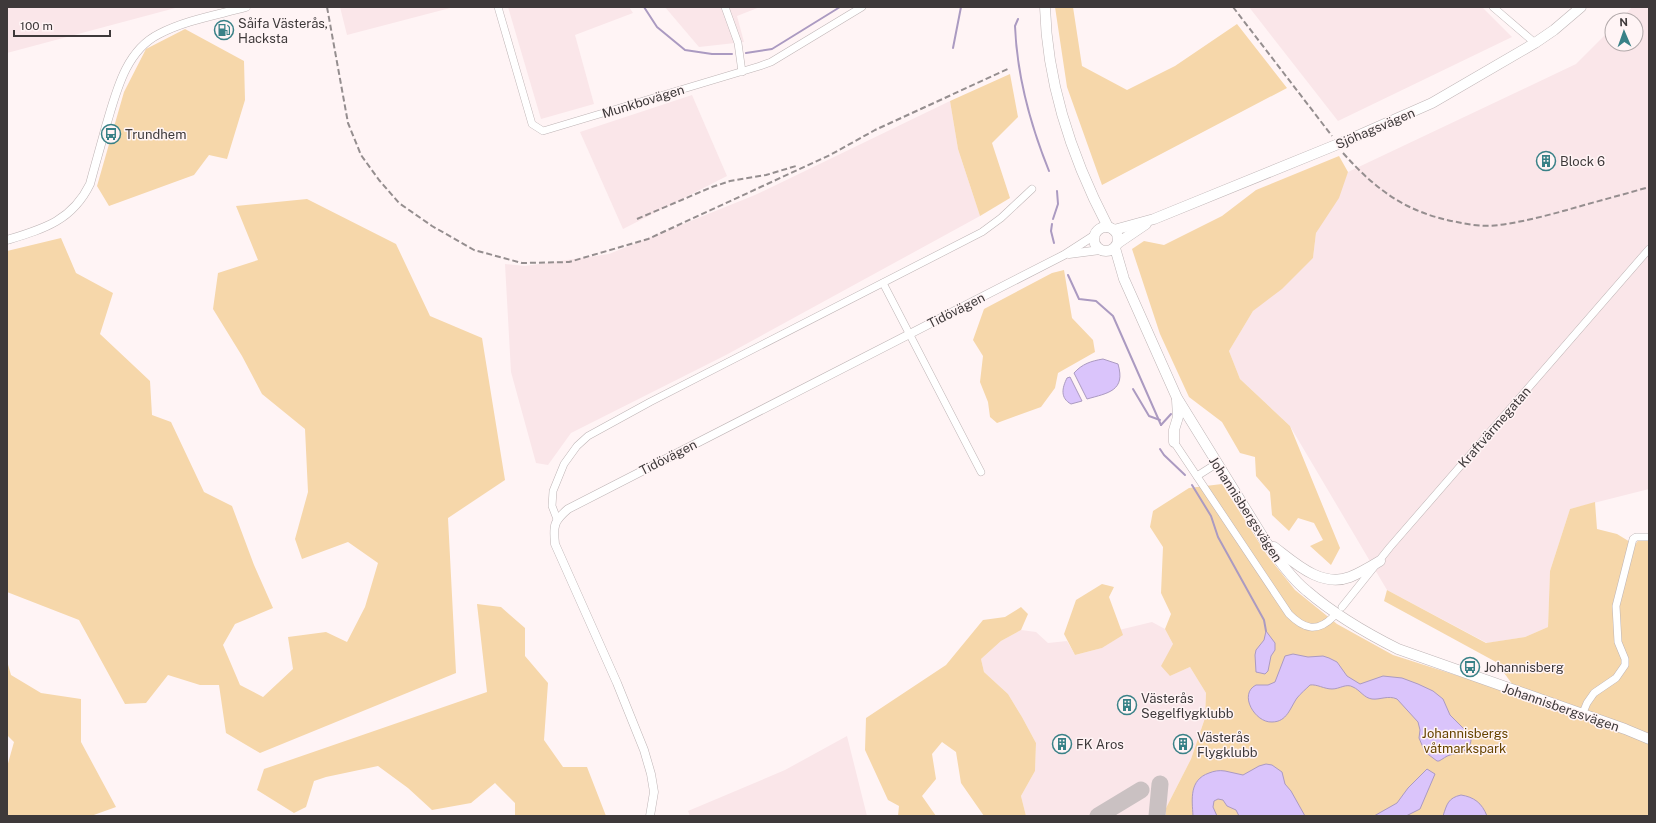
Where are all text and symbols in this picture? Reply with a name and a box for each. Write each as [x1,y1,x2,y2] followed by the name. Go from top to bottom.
[14,12,110,38] scale bar
[1604,12,1644,52] north arrow
[238,16,328,46] place label: Såifa Västerås, Hacksta
[1619,16,1628,28] text: N
[20,19,53,33] text: 100 m
[213,19,235,41] fuel station icon: Såifa Västerås, Hacksta
[600,82,686,121] street label: Munkbovägen
[1333,105,1417,152] street label: Sjöhagsvägen
[100,123,122,145] bus stop icon: Trundhem
[125,127,186,142] place label: Trundhem
[1535,150,1557,172] building icon: Block 6
[1560,154,1605,169] place label: Block 6
[925,290,987,331] street label: Tidövägen
[1455,384,1534,471] street label: Kraftvärmegatan
[637,437,699,478] street label: Tidövägen
[1206,454,1285,565] street label: Johannisbergsvägen
[1459,656,1481,678] bus stop icon: Johannisberg
[1484,660,1564,675] place label: Johannisberg
[1500,680,1621,735] street label: Johannisbergsvägen
[1141,691,1234,721] place label: Västerås Segelflygklubb
[1116,694,1138,716] building icon: Västerås Segelflygklubb
[1422,726,1508,756] park label: Johannisbergs våtmarkspark
[1197,730,1258,760] place label: Västerås Flygklubb
[1051,733,1073,755] building icon: FK Aros
[1172,733,1194,755] building icon: Västerås Flygklubb
[1076,737,1124,752] place label: FK Aros

